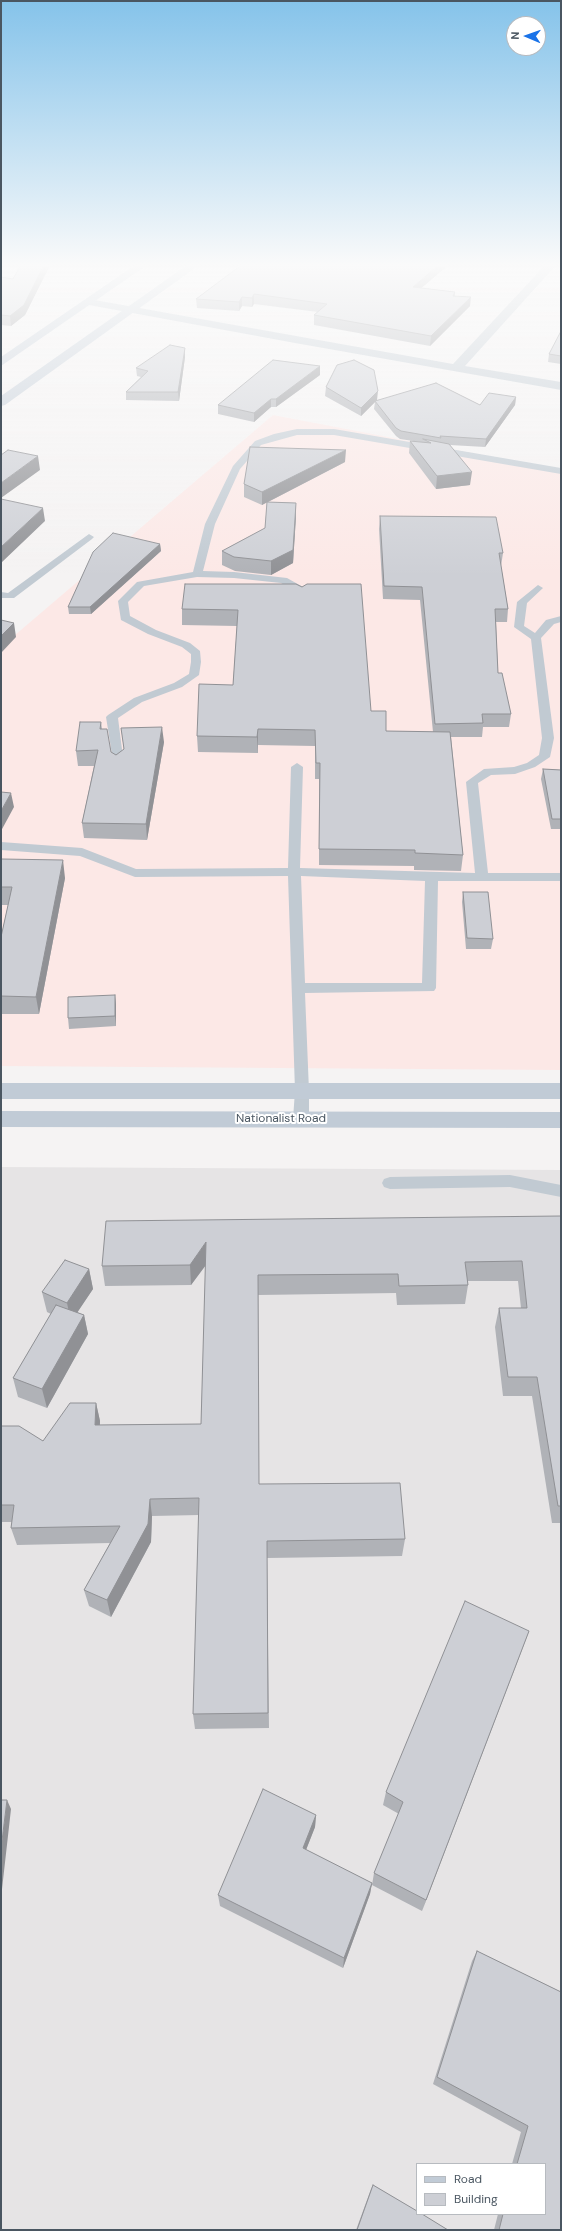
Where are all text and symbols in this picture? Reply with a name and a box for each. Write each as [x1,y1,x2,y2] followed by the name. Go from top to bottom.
[506,16,546,56] north arrow
[508,31,522,40] text: N
[236,1112,326,1126] street label: Nationalist Road
[416,2163,546,2215] legend
[454,2171,482,2187] text: Road
[454,2191,498,2207] text: Building

